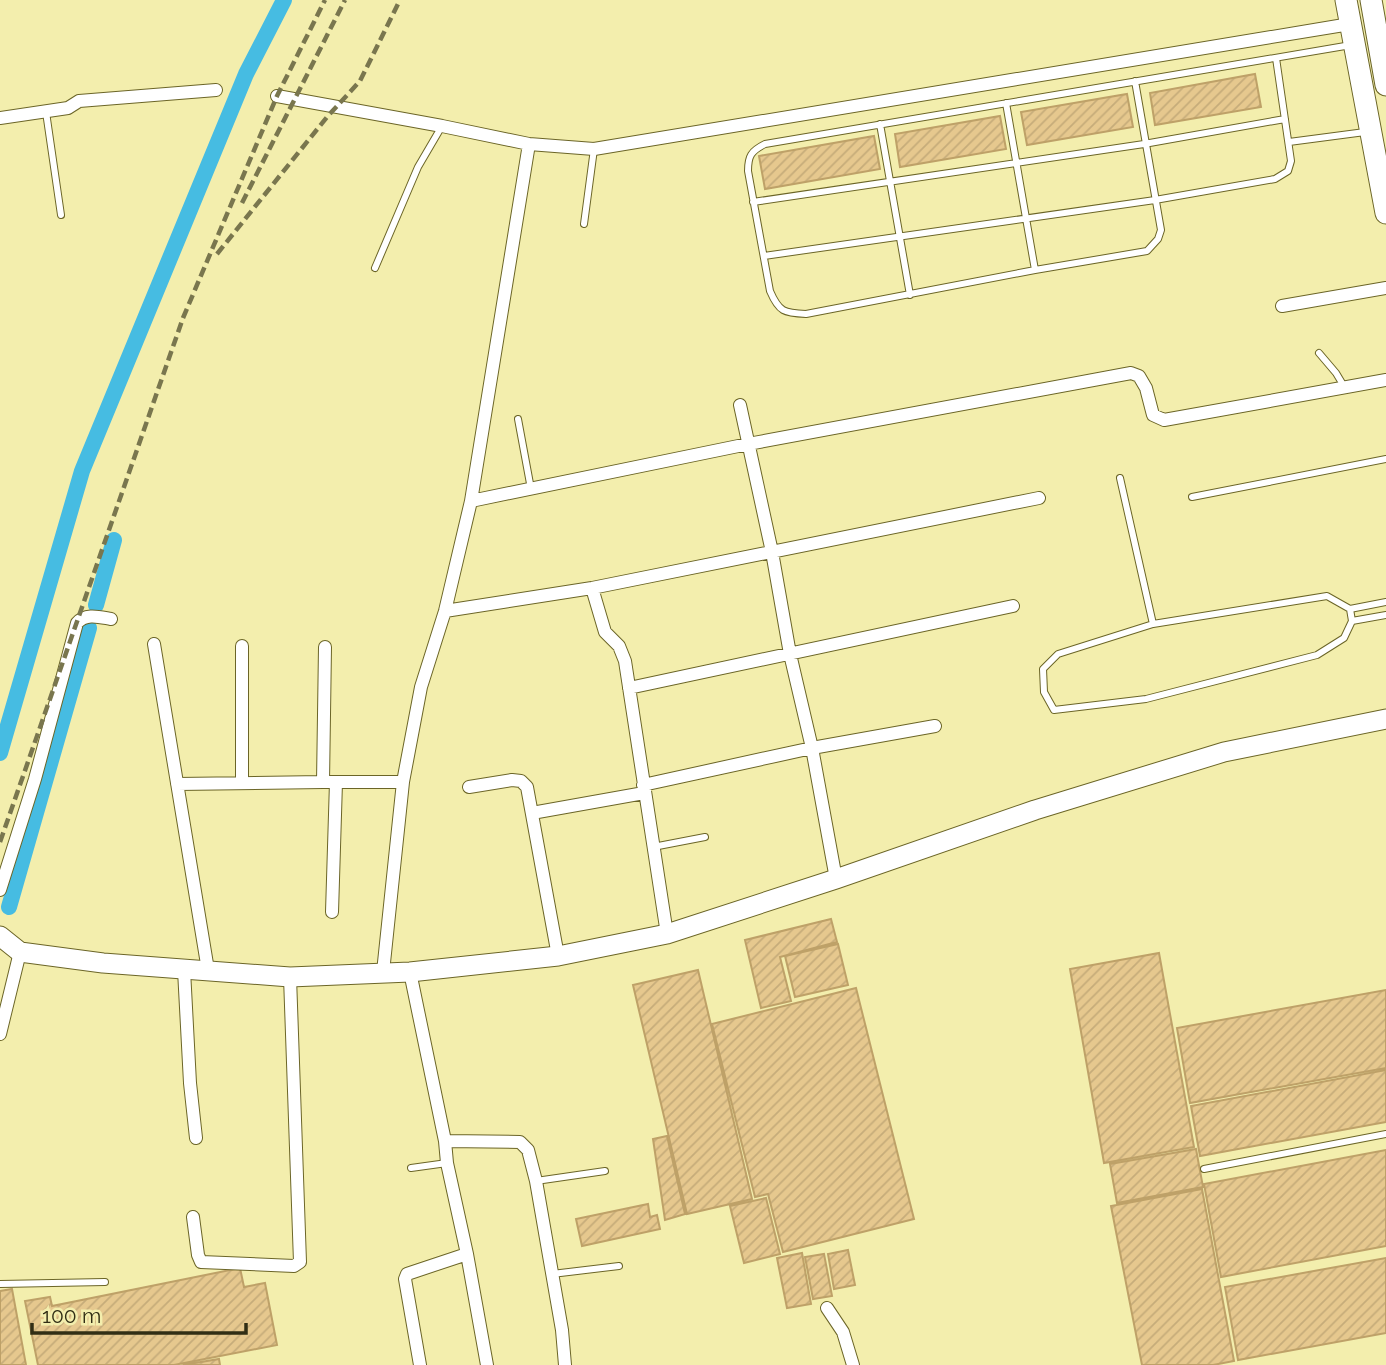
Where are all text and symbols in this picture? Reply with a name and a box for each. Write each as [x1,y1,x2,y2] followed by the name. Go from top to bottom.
[32,1292,245,1336] scale bar
[42,1303,101,1328] text: 100 m

